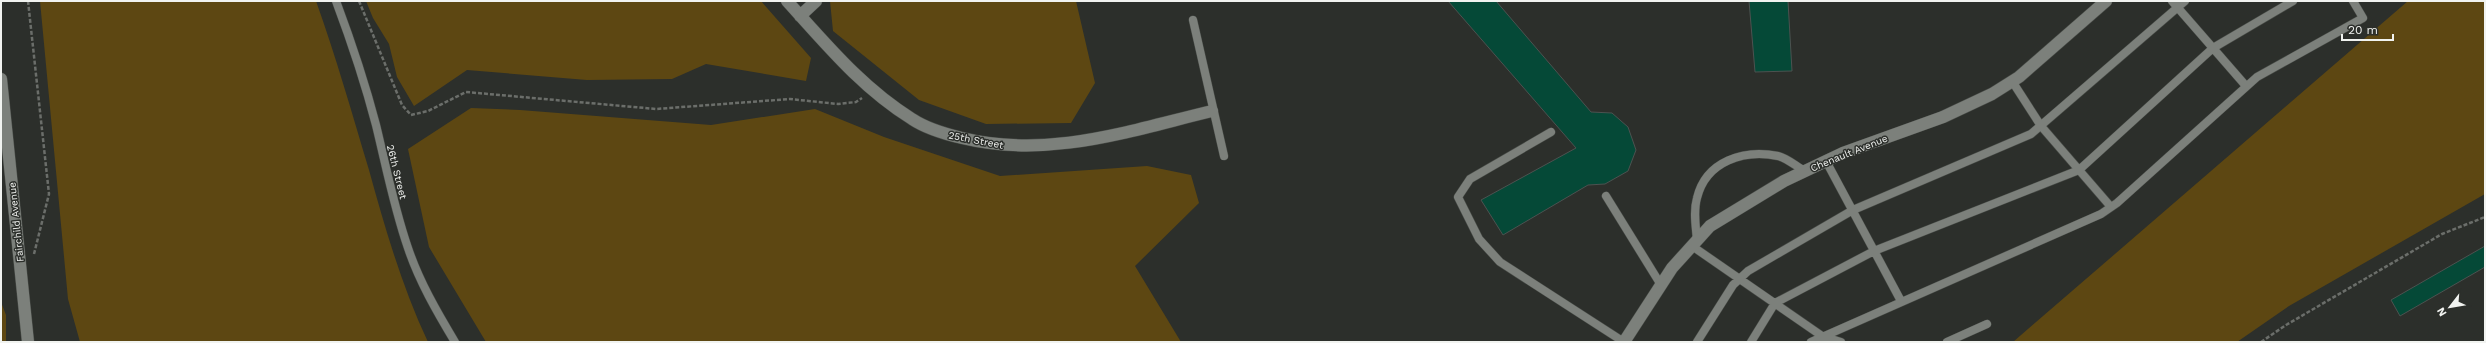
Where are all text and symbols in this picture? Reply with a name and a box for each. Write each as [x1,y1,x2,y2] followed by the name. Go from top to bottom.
[2342,16,2393,42] scale bar
[2348,23,2378,37] text: 20 m
[948,129,1005,151] street label: 25th Street
[1809,132,1889,174] street label: Chenault Avenue
[385,144,409,201] street label: 26th Street
[6,181,26,262] street label: Fairchild Avenue
[2430,287,2470,327] north arrow
[2434,305,2450,319] text: N

